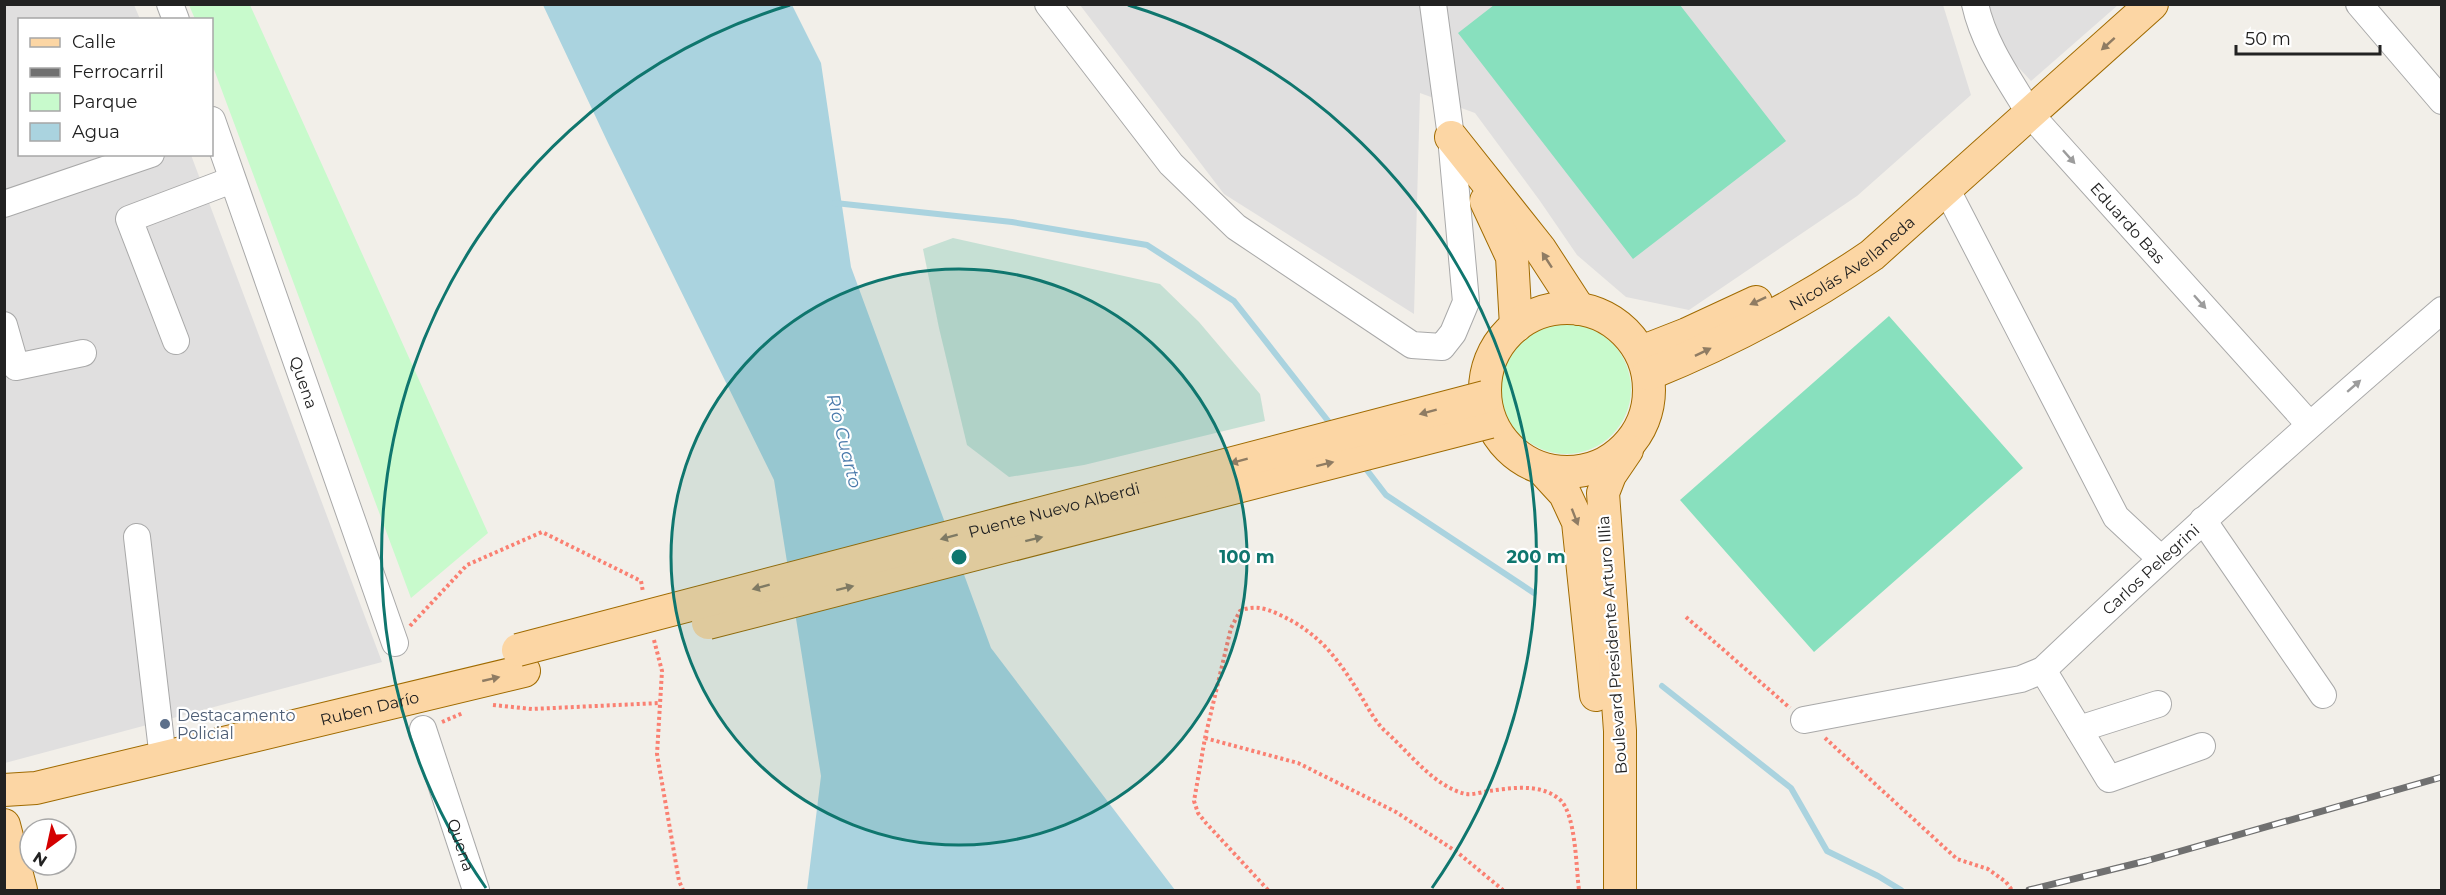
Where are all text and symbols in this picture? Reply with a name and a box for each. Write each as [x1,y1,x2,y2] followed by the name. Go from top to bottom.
[18,18,213,156] legend
[2236,18,2380,56] scale bar
[2245,28,2291,50] text: 50 m
[72,31,116,53] text: Calle
[2101,37,2116,50] one-way arrow
[72,61,164,83] text: Ferrocarril
[72,91,138,113] text: Parque
[72,121,120,143] text: Agua
[2062,149,2075,164] one-way arrow
[2086,179,2169,268] street label: Eduardo Bas
[1786,212,1919,315] street label: Nicolás Avellaneda
[1542,251,1553,268] one-way arrow
[2193,294,2206,309] one-way arrow
[1749,296,1767,306] one-way arrow
[1694,347,1712,357] one-way arrow
[285,354,321,411] street label: Quena
[2346,380,2361,393] one-way arrow
[822,391,866,491] water label: Río Cuarto
[1419,408,1437,417] one-way arrow
[1230,457,1249,467] one-way arrow
[1315,459,1334,469] one-way arrow
[966,479,1142,542] street label: Puente Nuevo Alberdi
[1570,508,1580,526] one-way arrow
[1594,515,1631,775] street label: Boulevard Presidente Arturo Illia
[2099,520,2203,619] street label: Carlos Pelegrini
[940,533,958,543] one-way arrow
[1025,534,1043,544] one-way arrow
[1219,546,1275,568] text: 100 m
[1506,546,1566,568] text: 200 m
[949,547,969,567] centre of rings
[751,582,770,592] one-way arrow
[836,582,855,592] one-way arrow
[482,673,500,683] one-way arrow
[318,687,421,730] street label: Ruben Darío
[177,706,295,743] place label: Destacamento Policial
[158,717,172,731] marker: Destacamento Policial
[443,816,478,874] street label: Quena
[18,817,78,877] north arrow
[30,848,51,871] text: N

